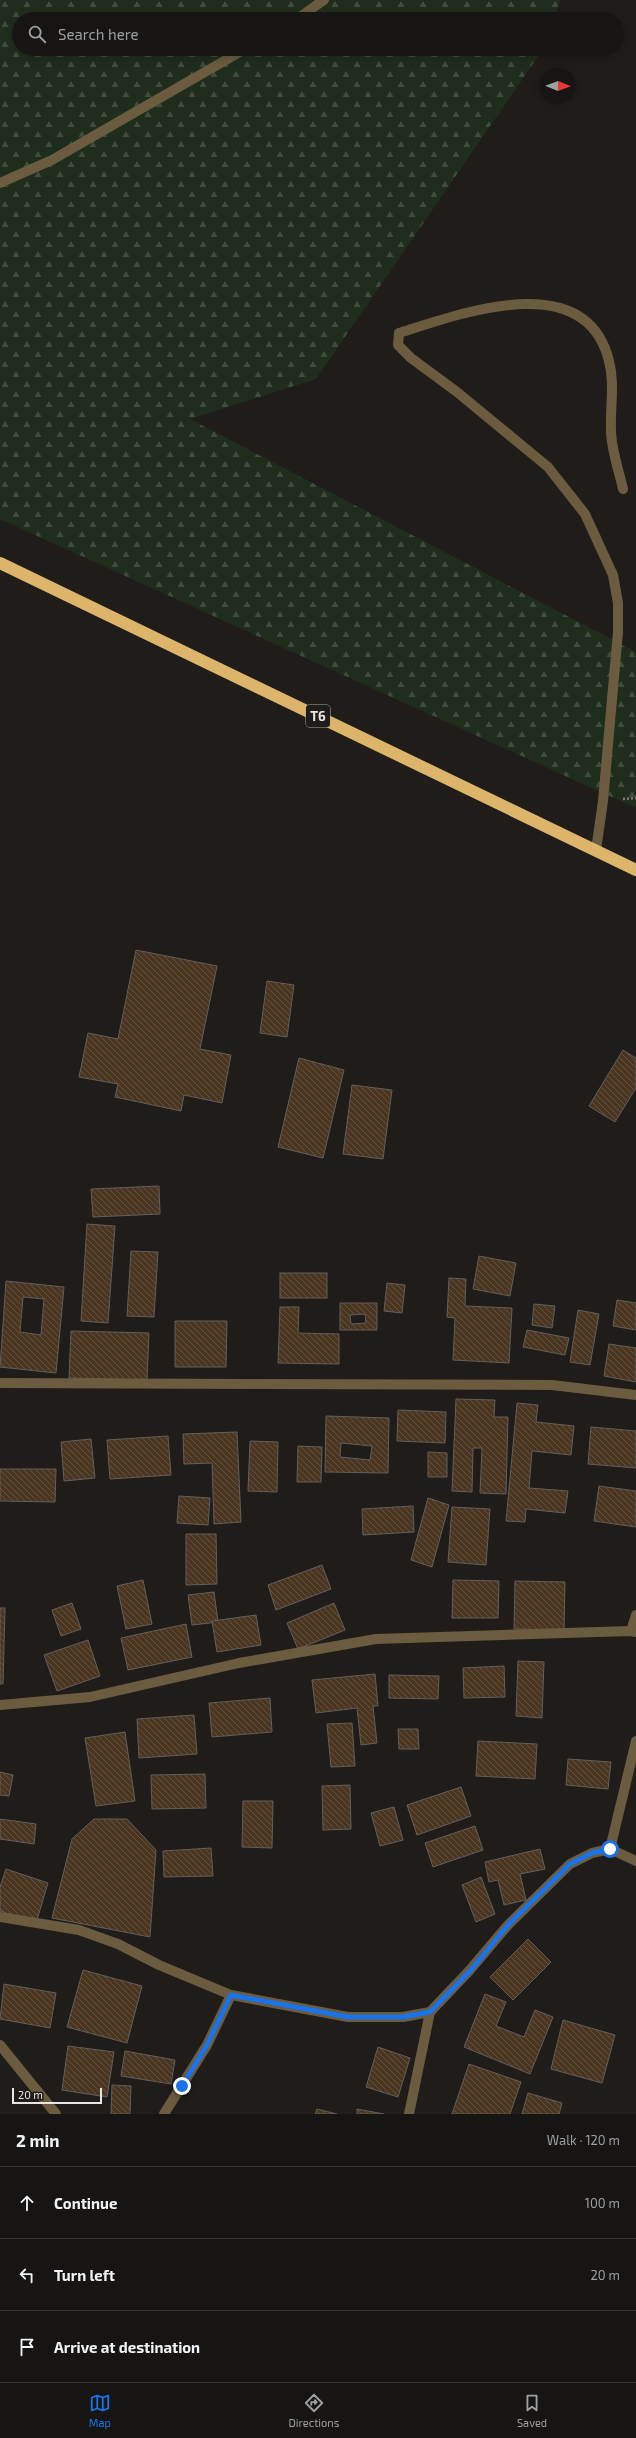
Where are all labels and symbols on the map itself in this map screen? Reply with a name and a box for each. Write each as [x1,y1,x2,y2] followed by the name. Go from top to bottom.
[540,68,576,104] north arrow
[306,705,330,727] road number: T6
[601,1840,619,1858] route start
[173,2077,191,2095] route end
[12,2086,102,2105] scale bar

